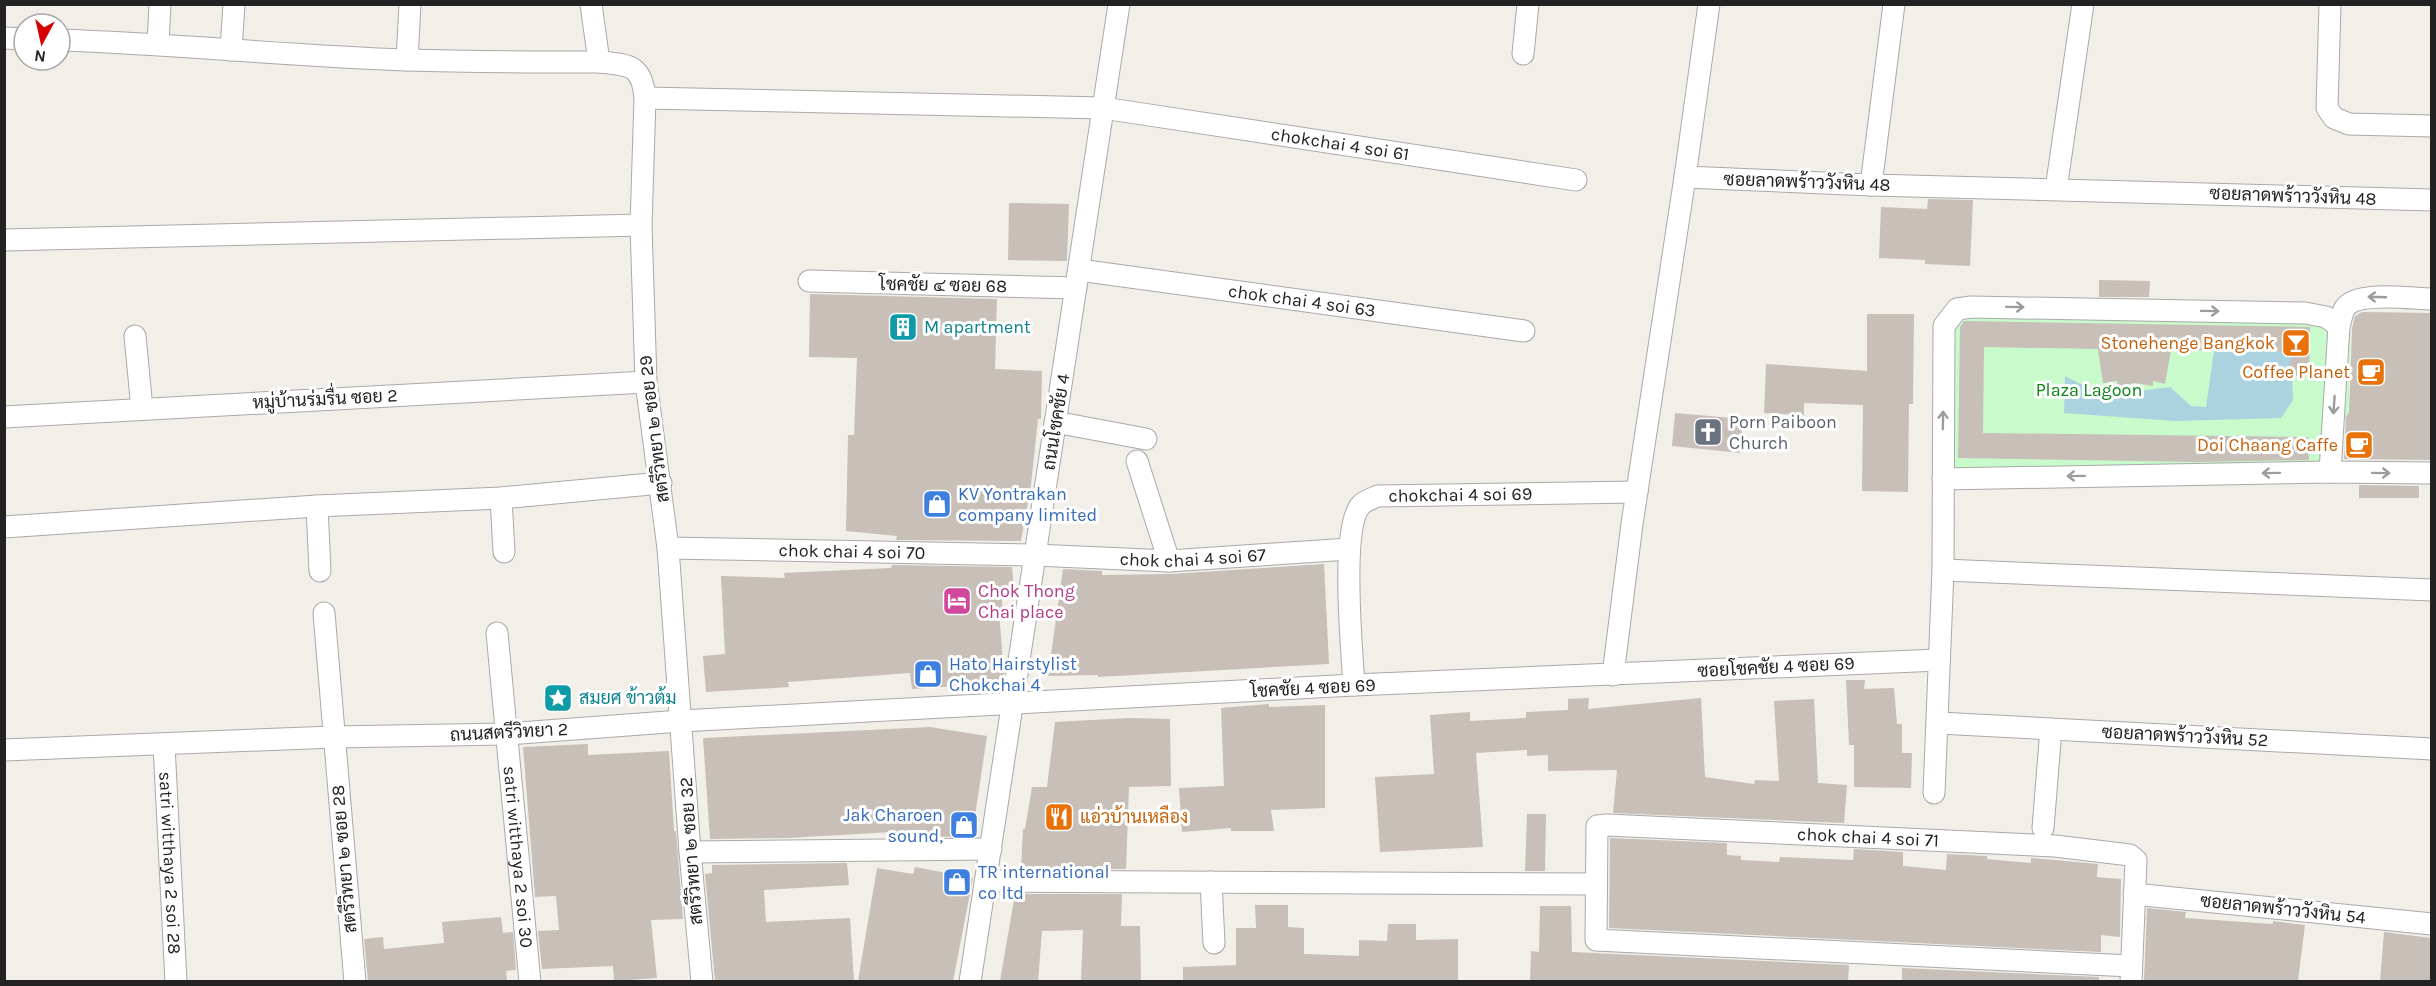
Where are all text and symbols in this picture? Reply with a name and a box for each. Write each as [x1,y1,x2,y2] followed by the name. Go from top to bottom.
[12,12,72,72] north arrow
[33,46,47,67] text: N
[1270,123,1411,165] street label: chokchai 4 soi 61
[1723,167,1891,196] street label: ซอยลาดพร้าววังหิน 48
[2209,181,2377,210] street label: ซอยลาดพร้าววังหิน 48
[878,271,1007,297] street label: โชคชัย ๔ ซอย 68
[1227,280,1377,322] street label: chok chai 4 soi 63
[2367,292,2387,303] one-way arrow
[2005,302,2025,313] one-way arrow
[2200,305,2219,317] one-way arrow
[887,311,919,343] building icon: M apartment
[924,316,1031,338] place label: M apartment
[2280,327,2312,359] bar icon: Stonehenge Bangkok
[2101,332,2275,354] place label: Stonehenge Bangkok
[632,354,674,504] street label: สตรีวิทยา ๒ ซอย 29
[2355,356,2387,388] cafe icon: Coffee Planet
[2242,361,2350,383] place label: Coffee Planet
[1036,372,1074,472] street label: ถนนโชคชัย 4
[252,379,398,416] street label: หมู่บ้านร่มรื่น ซอย 2
[2036,379,2142,401] park label: Plaza Lagoon
[2328,395,2339,415] one-way arrow
[1729,411,1837,454] place label: Porn Paiboon Church
[1937,411,1949,431] one-way arrow
[1692,416,1724,448] church icon: Porn Paiboon Church
[2343,429,2375,461] cafe icon: Doi Chaang Caffe
[2197,434,2338,456] place label: Doi Chaang Caffe
[2262,467,2282,479] one-way arrow
[2370,467,2390,478] one-way arrow
[2067,470,2087,482] one-way arrow
[958,483,1097,526] place label: KV Yontrakan company limited
[1388,483,1532,507] street label: chokchai 4 soi 69
[921,488,953,520] shop icon: KV Yontrakan company limited
[778,539,925,564] street label: chok chai 4 soi 70
[1119,544,1267,572] street label: chok chai 4 soi 67
[978,580,1075,623] place label: Chok Thong Chai place
[941,585,973,617] hotel icon: Chok Thong Chai place
[1697,650,1855,682] street label: ซอยโชคชัย 4 ซอย 69
[949,653,1077,696] place label: Hato Hairstylist Chokchai 4
[912,658,944,690] shop icon: Hato Hairstylist Chokchai 4
[1249,672,1376,702] street label: โชคชัย 4 ซอย 69
[542,682,574,714] place icon: สมยศ ข้าวต้ม
[579,686,677,709] place label: สมยศ ข้าวต้ม
[449,716,569,746] street label: ถนนสตรีวิทยา 2
[2101,720,2269,751] street label: ซอยลาดพร้าววังหิน 52
[499,765,538,949] street label: satri witthaya 2 soi 30
[154,771,186,955] street label: satri witthaya 2 soi 28
[673,776,707,926] street label: สตรีวิทยา ๒ ซอย 32
[325,784,361,934] street label: สตรีวิทยา ๒ ซอย 28
[1043,801,1075,833] restaurant icon: แอ่วบ้านเหลือง
[843,804,943,847] place label: Jak Charoen sound,
[1080,805,1188,828] place label: แอ่วบ้านเหลือง
[948,809,980,841] shop icon: Jak Charoen sound,
[1797,823,1939,852] street label: chok chai 4 soi 71
[978,861,1110,904] place label: TR international co ltd
[941,866,973,898] shop icon: TR international co ltd
[2199,888,2367,929] street label: ซอยลาดพร้าววังหิน 54

